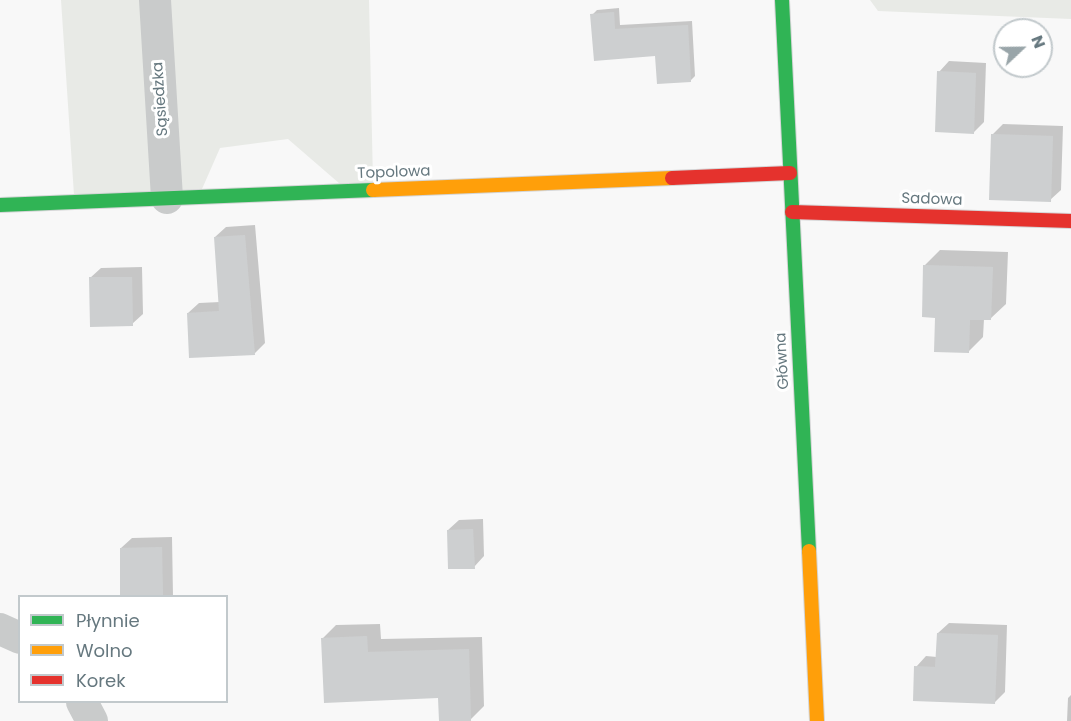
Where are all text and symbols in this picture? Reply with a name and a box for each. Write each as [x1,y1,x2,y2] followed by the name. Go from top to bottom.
[993,18,1053,78] north arrow
[1025,32,1051,52] text: N
[149,61,173,137] street label: Sąsiedzka
[357,163,431,183] street label: Topolowa
[901,190,963,210] street label: Sadowa
[773,332,793,390] street label: Główna
[18,595,228,703] legend
[76,608,140,633] text: Płynnie
[76,638,133,663] text: Wolno
[76,668,125,693] text: Korek

